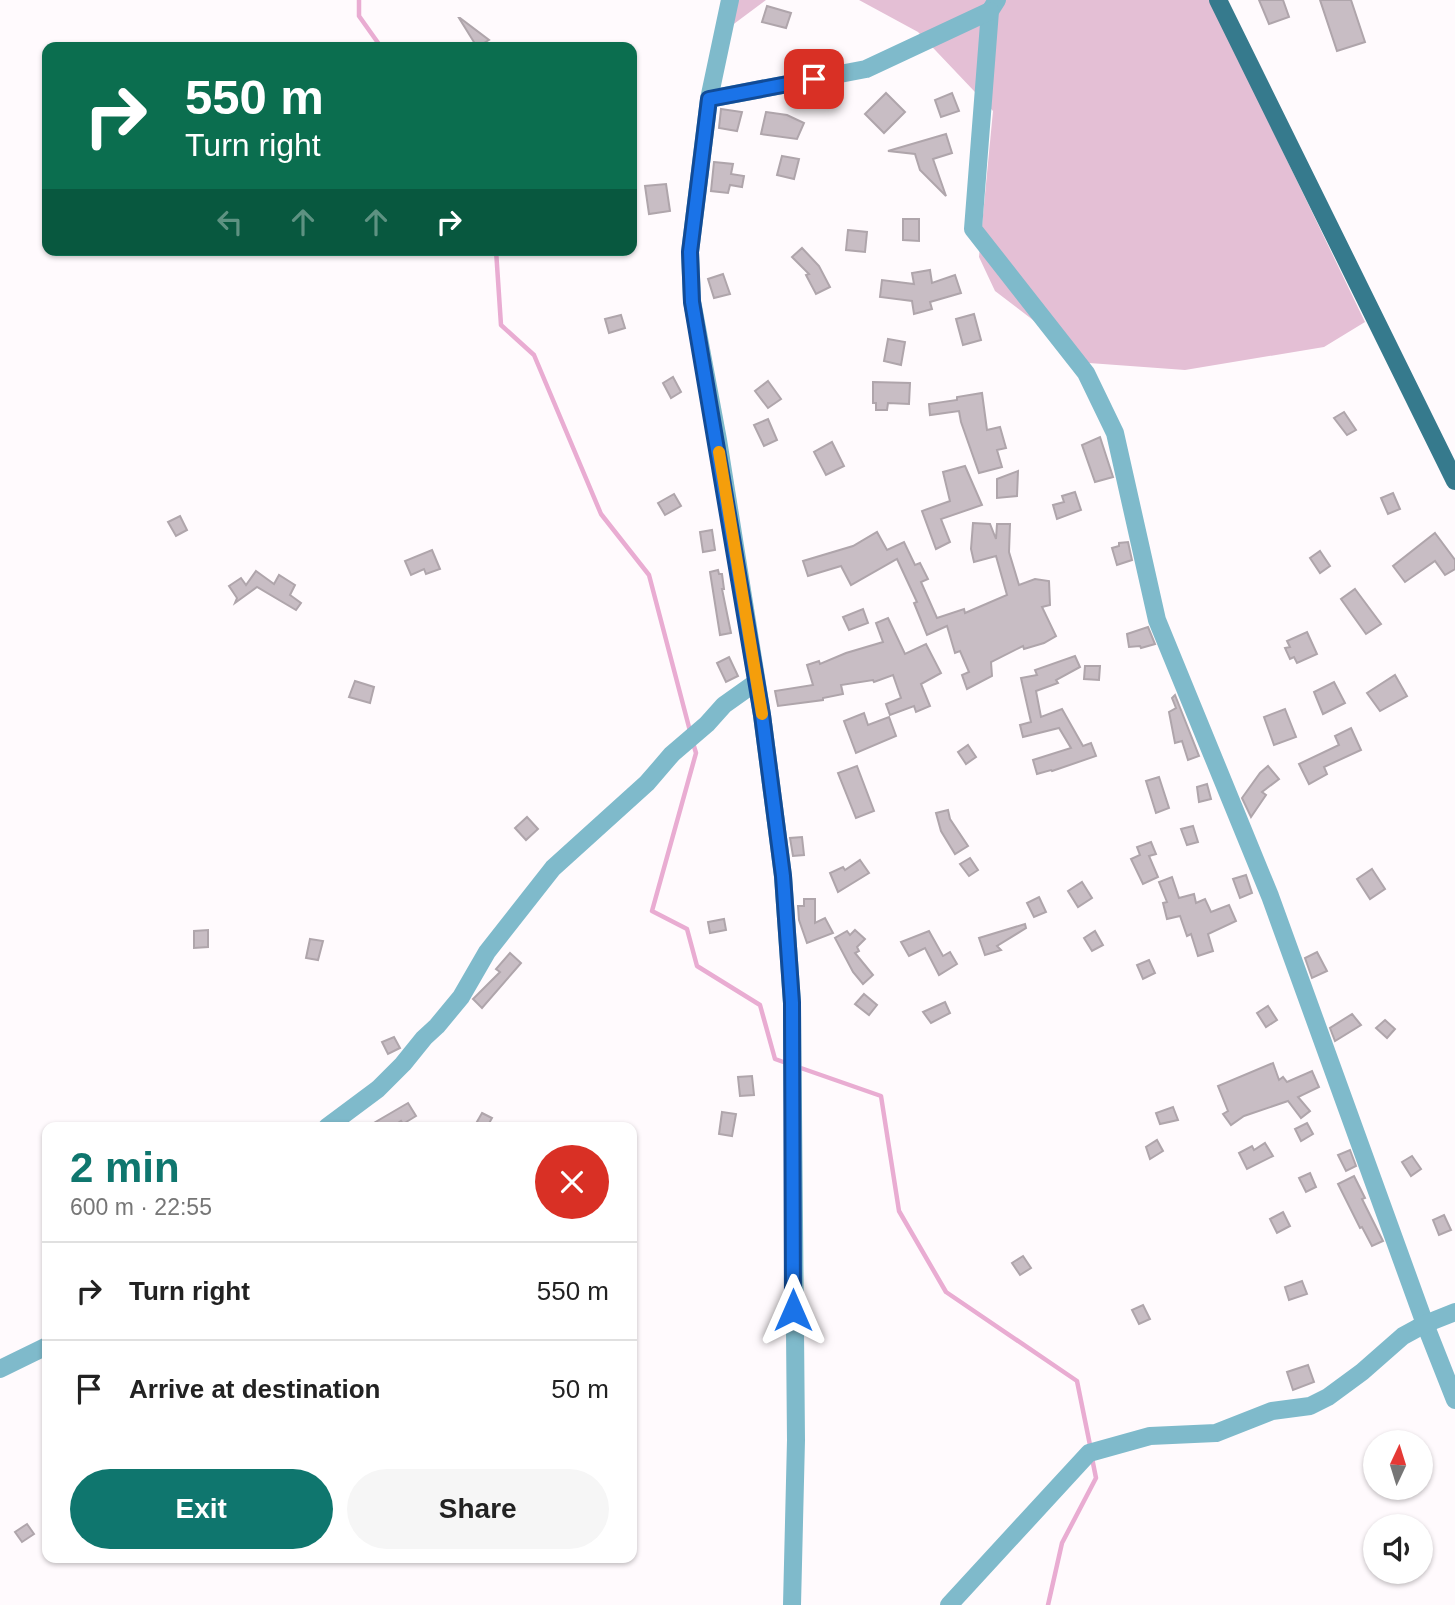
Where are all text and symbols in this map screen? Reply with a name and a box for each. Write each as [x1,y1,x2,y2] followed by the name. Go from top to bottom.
[784,49,844,109] pin
[795,60,833,98] icon: arrive
[70,70,161,161] icon: right
[185,70,324,124] text: 550 m
[185,127,321,163] text: Turn right
[211,203,249,241] icon: left
[284,203,322,241] icon: ahead
[357,203,395,241] icon: ahead
[430,203,468,241] icon: right
[70,1144,180,1191] text: 2 min
[535,1145,609,1219] button: close
[70,1194,212,1220] text: 600 m · 22:55
[70,1272,108,1310] icon: right
[756,1273,830,1347] position arrow
[129,1276,250,1306] text: Turn right
[537,1276,609,1306] text: 550 m
[70,1370,108,1408] icon: arrive
[129,1374,380,1404] text: Arrive at destination
[551,1374,609,1404] text: 50 m
[1363,1430,1433,1500] north arrow
[1363,1430,1433,1584] map controls
[70,1469,333,1549] button: Exit
[347,1469,609,1549] button: Share
[1363,1514,1433,1584] button: sound

